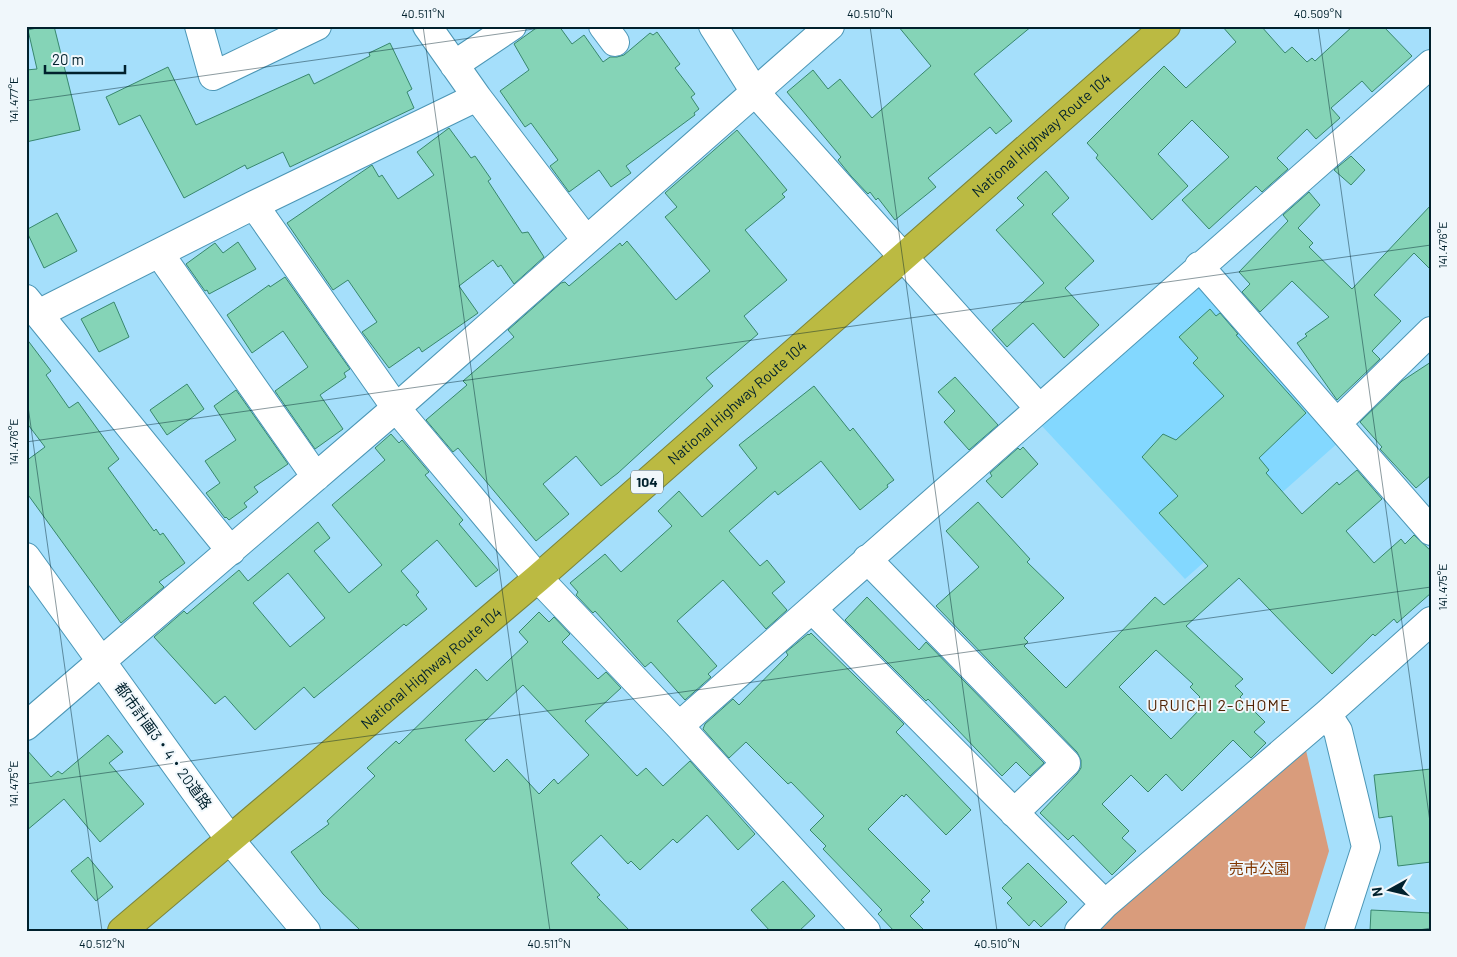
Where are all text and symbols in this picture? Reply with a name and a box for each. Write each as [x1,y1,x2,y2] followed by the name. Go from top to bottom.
[401,6,445,20] text: 40.511°N
[847,6,893,20] text: 40.510°N
[1294,6,1342,20] text: 40.509°N
[45,42,125,74] scale bar
[52,50,84,68] text: 20 m
[968,69,1114,200] street label: National Highway Route 104
[6,77,20,123] text: 141.477°E
[1435,221,1449,269] text: 141.476°E
[664,336,810,468] street label: National Highway Route 104
[6,418,20,466] text: 141.476°E
[631,471,663,494] road number: 104
[1435,563,1449,611] text: 141.475°E
[357,603,505,732] street label: National Highway Route 104
[112,678,216,812] street label: 都市計画3・4・20道路
[1147,695,1291,714] district label: URUICHI 2-CHOME
[6,760,20,808] text: 141.475°E
[1229,859,1289,877] park label: 売市公園
[1364,864,1414,914] north arrow
[1368,886,1386,898] text: N
[79,936,125,950] text: 40.512°N
[527,936,571,950] text: 40.511°N
[974,936,1020,950] text: 40.510°N

